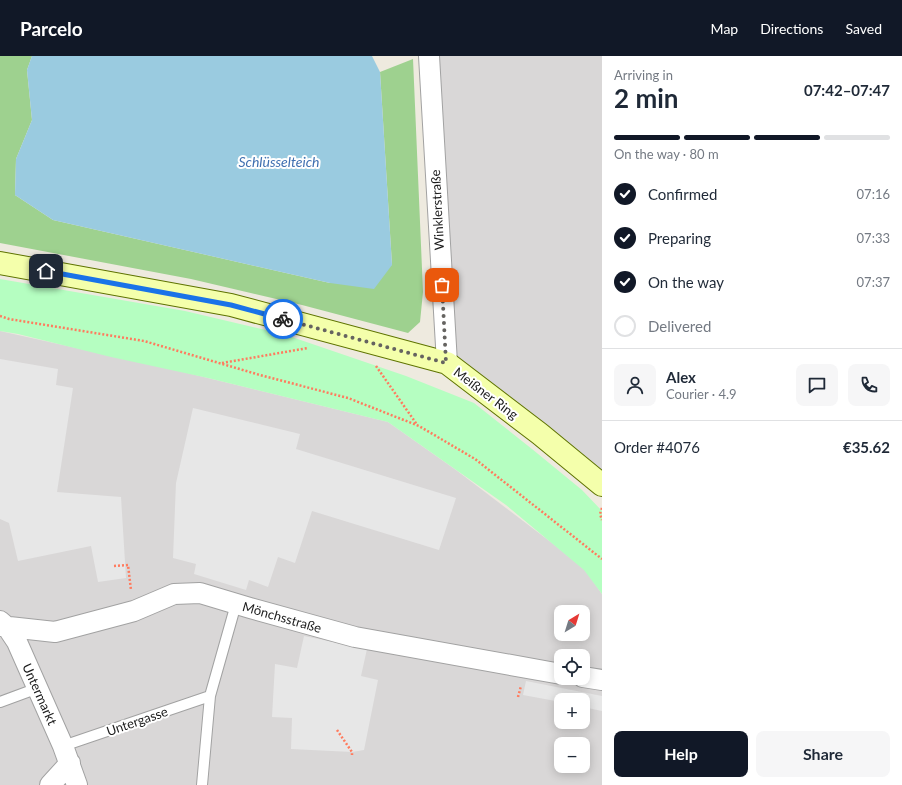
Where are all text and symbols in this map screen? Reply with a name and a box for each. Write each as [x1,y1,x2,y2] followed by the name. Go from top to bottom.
[20,17,83,40] text: Parcelo
[711,20,738,37] text: Map
[760,20,823,37] text: Directions
[845,20,882,37] text: Saved
[614,67,673,83] text: Arriving in
[804,81,890,99] text: 07:42–07:47
[614,82,678,114] text: 2 min
[614,146,719,162] text: On the way · 80 m
[239,153,319,170] water label: Schlüsselteich
[427,169,447,251] street label: Winklerstraße
[614,183,636,205] icon: check
[648,185,717,203] text: Confirmed
[857,186,890,202] text: 07:16
[614,227,636,249] icon: check
[648,229,711,247] text: Preparing
[857,230,890,246] text: 07:33
[29,254,63,288] pin
[35,260,57,282] icon: home
[425,268,459,302] pin
[614,271,636,293] icon: check
[648,273,724,291] text: On the way
[431,274,453,296] icon: bag
[857,274,890,290] text: 07:37
[263,299,303,339] courier
[272,308,294,330] icon: bike
[648,317,711,335] text: Delivered
[451,364,522,423] street label: Meißner Ring
[614,364,656,406] button: person
[796,364,838,406] button: chat
[848,364,890,406] button: phone
[666,368,696,386] text: Alex
[666,386,737,402] text: Courier · 4.9
[614,438,700,456] text: Order #4076
[843,438,890,456] text: €35.62
[241,598,323,636] street label: Mönchsstraße
[554,605,590,641] north arrow
[554,605,590,773] map controls
[554,649,590,685] button: locate
[19,661,61,728] street label: Untermarkt
[554,693,590,729] button: +
[104,703,170,739] street label: Untergasse
[614,731,748,777] button: Help
[756,731,890,777] button: Share
[554,737,590,773] button: −

